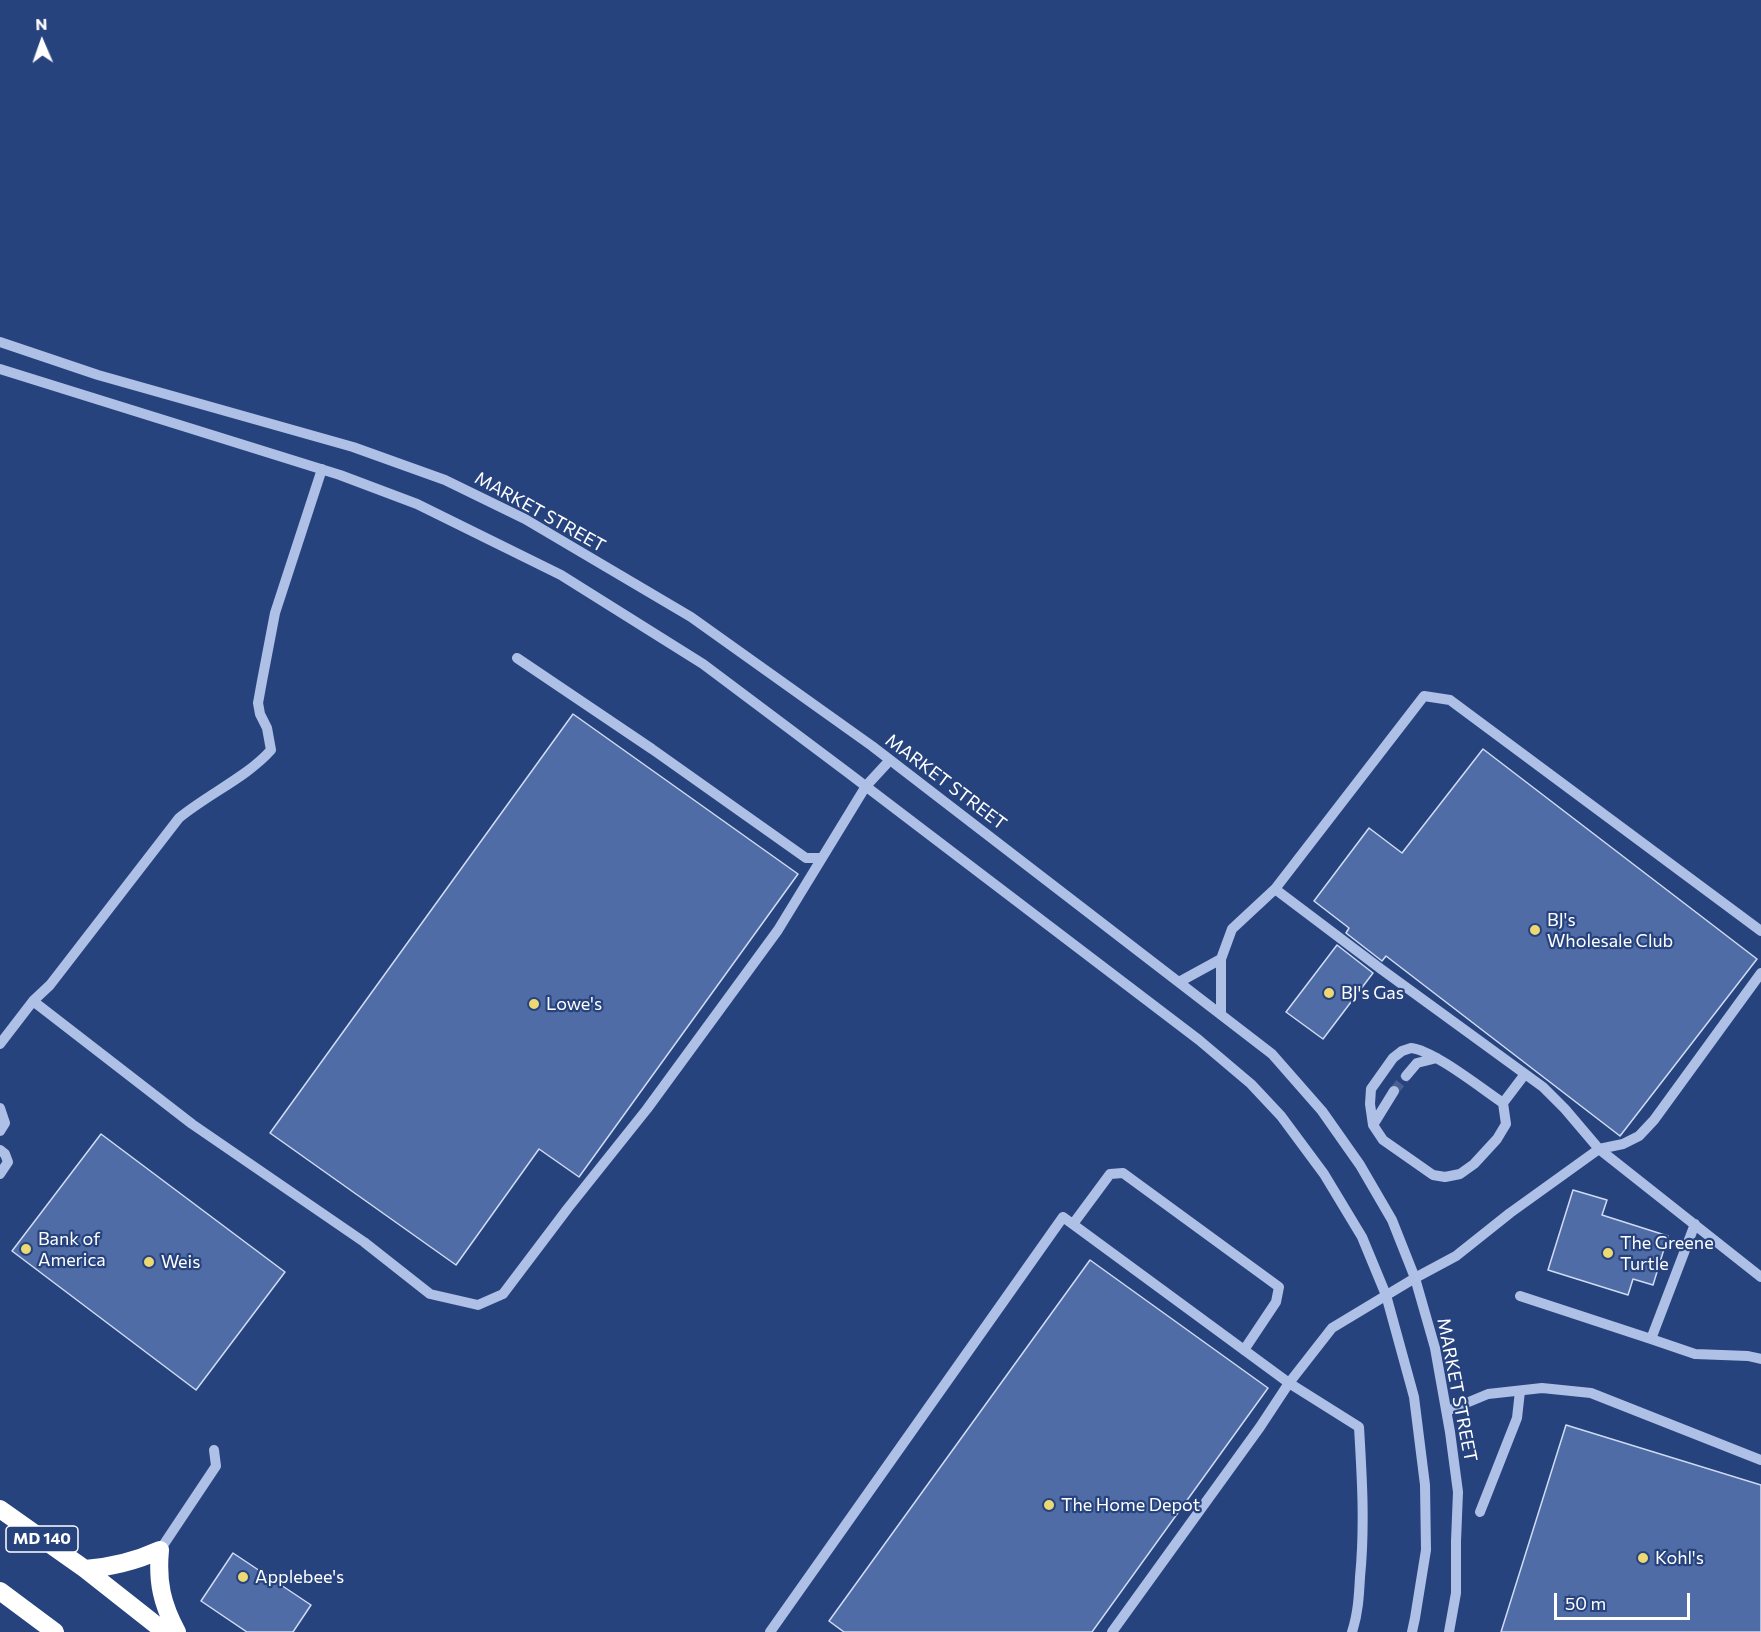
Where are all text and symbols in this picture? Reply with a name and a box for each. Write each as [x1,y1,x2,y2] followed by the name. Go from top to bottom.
[12,12,72,72] north arrow
[35,14,48,33] text: N
[471,467,609,557] street label: MARKET STREET
[881,729,1011,835] street label: MARKET STREET
[1547,909,1673,952] place label: BJ's Wholesale Club
[1528,923,1542,937] marker: BJ's Wholesale Club
[1341,982,1404,1004] place label: BJ's Gas
[1322,986,1336,1000] marker: BJ's Gas
[546,993,602,1015] place label: Lowe's
[527,997,541,1011] marker: Lowe's
[38,1228,106,1270] place label: Bank of America
[1620,1232,1714,1274] place label: The Greene Turtle
[19,1242,33,1256] marker: Bank of America
[1601,1246,1615,1260] marker: The Greene Turtle
[161,1251,200,1273] place label: Weis
[142,1255,156,1269] marker: Weis
[1432,1316,1482,1464] street label: MARKET STREET
[1061,1494,1200,1516] place label: The Home Depot
[1042,1498,1056,1512] marker: The Home Depot
[6,1526,78,1552] road number: MD 140
[1655,1547,1704,1569] place label: Kohl's
[1636,1551,1650,1565] marker: Kohl's
[255,1566,344,1588] place label: Applebee's
[236,1570,250,1584] marker: Applebee's
[1557,1581,1694,1619] scale bar
[1565,1592,1606,1614] text: 50 m

